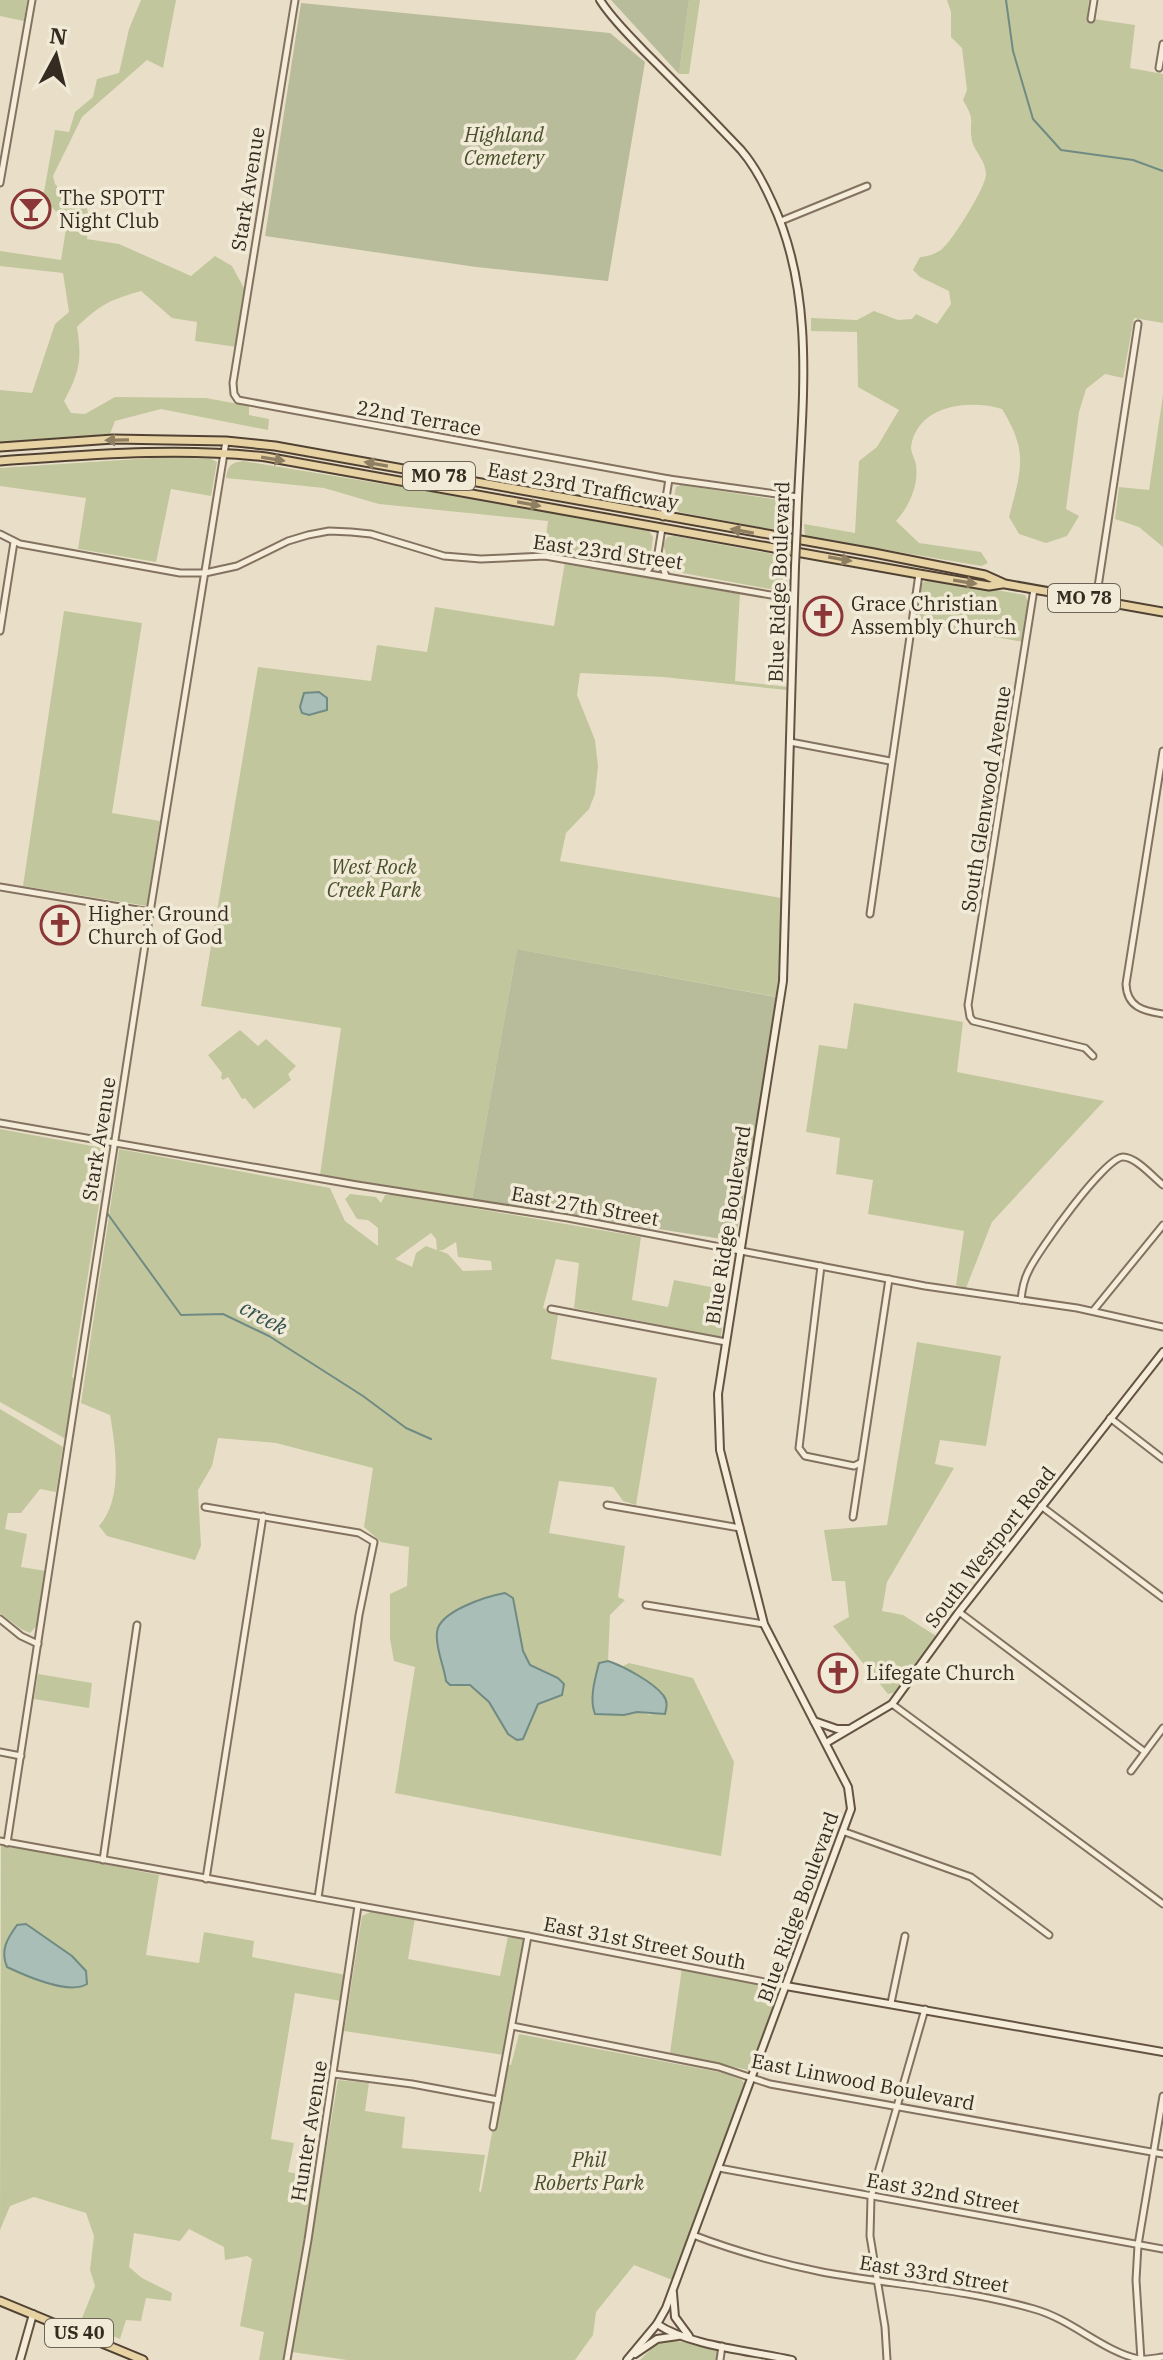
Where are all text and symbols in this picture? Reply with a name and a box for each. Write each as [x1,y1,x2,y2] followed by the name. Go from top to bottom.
[16,16,96,96] north arrow
[48,20,69,51] text: N
[463,121,546,171] park label: Highland Cemetery
[224,125,271,253] street label: Stark Avenue
[59,184,165,234] place label: The SPOTT Night Club
[10,188,52,230] bar icon: The SPOTT Night Club
[355,393,483,442] street label: 22nd Terrace
[104,433,129,446] one-way arrow
[261,453,286,465] one-way arrow
[485,455,681,516] street label: East 23rd Trafficway
[363,458,388,470] one-way arrow
[403,462,475,490] road number: MO 78
[761,481,796,683] street label: Blue Ridge Boulevard
[517,498,542,510] one-way arrow
[729,524,754,536] one-way arrow
[531,528,685,575] street label: East 23rd Street
[828,553,853,566] one-way arrow
[953,576,978,589] one-way arrow
[1048,584,1120,612] road number: MO 78
[851,590,1017,640] place label: Grace Christian Assembly Church
[802,595,844,637] church icon: Grace Christian Assembly Church
[954,684,1017,914] street label: South Glenwood Avenue
[327,853,422,903] park label: West Rock Creek Park
[88,900,230,950] place label: Higher Ground Church of God
[39,904,81,946] church icon: Higher Ground Church of God
[75,1075,122,1203] street label: Stark Avenue
[698,1123,757,1326] street label: Blue Ridge Boulevard
[509,1179,661,1232] street label: East 27th Street
[235,1292,293,1341] water label: creek
[918,1460,1061,1633] street label: South Westport Road
[817,1652,859,1694] church icon: Lifegate Church
[866,1659,1015,1686] place label: Lifegate Church
[750,1808,845,2006] street label: Blue Ridge Boulevard
[541,1910,749,1975] street label: East 31st Street South
[749,2047,977,2116] street label: East Linwood Boulevard
[284,2058,333,2203] street label: Hunter Avenue
[533,2146,644,2196] park label: Phil Roberts Park
[865,2166,1022,2219] street label: East 32nd Street
[857,2248,1011,2299] street label: East 33rd Street
[45,2319,113,2347] road number: US 40

